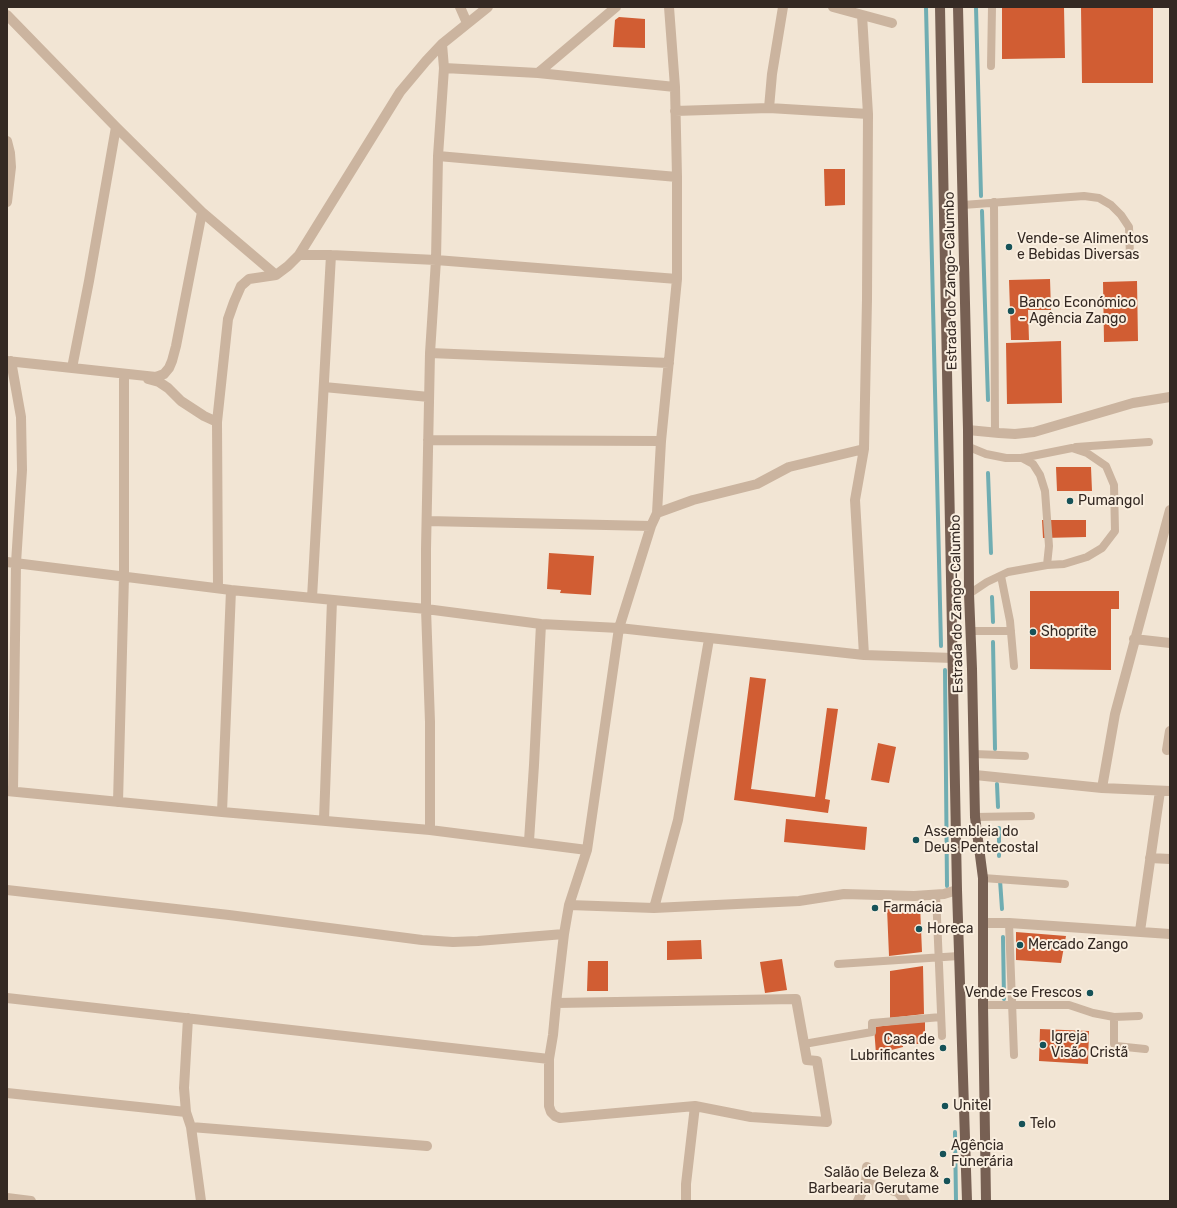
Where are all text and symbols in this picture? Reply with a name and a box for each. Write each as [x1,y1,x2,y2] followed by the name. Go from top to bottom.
[941,191,961,371] street label: Estrada do Zango-Calumbo
[1017,231,1149,264] place label: Vende-se Alimentos e Bebidas Diversas
[1004,242,1014,252] marker: Vende-se Alimentos e Bebidas Diversas
[1019,295,1136,328] place label: Banco Económico - Agência Zango
[1006,306,1016,316] marker: Banco Económico - Agência Zango
[1078,493,1144,509] place label: Pumangol
[1065,496,1075,506] marker: Pumangol
[947,514,967,694] street label: Estrada do Zango-Calumbo
[1041,624,1097,640] place label: Shoprite
[1028,627,1038,637] marker: Shoprite
[924,824,1038,856] place label: Assembleia do Deus Pentecostal
[911,835,921,845] marker: Assembleia do Deus Pentecostal
[883,900,943,916] place label: Farmácia
[870,903,880,913] marker: Farmácia
[927,921,974,937] place label: Horeca
[914,924,924,934] marker: Horeca
[1028,937,1128,953] place label: Mercado Zango
[1015,940,1025,950] marker: Mercado Zango
[965,985,1082,1001] place label: Vende-se Frescos
[1085,988,1095,998] marker: Vende-se Frescos
[1051,1029,1128,1062] place label: Igreja Visão Cristã
[850,1032,935,1064] place label: Casa de Lubrificantes
[1038,1040,1048,1050] marker: Igreja Visão Cristã
[938,1043,948,1053] marker: Casa de Lubrificantes
[953,1098,991,1114] place label: Unitel
[940,1101,950,1111] marker: Unitel
[1030,1116,1056,1132] place label: Telo
[1017,1119,1027,1129] marker: Telo
[951,1138,1013,1170] place label: Agência Funerária
[938,1149,948,1159] marker: Agência Funerária
[808,1165,939,1198] place label: Salão de Beleza & Barbearia Gerutame
[942,1176,952,1186] marker: Salão de Beleza & Barbearia Gerutame

